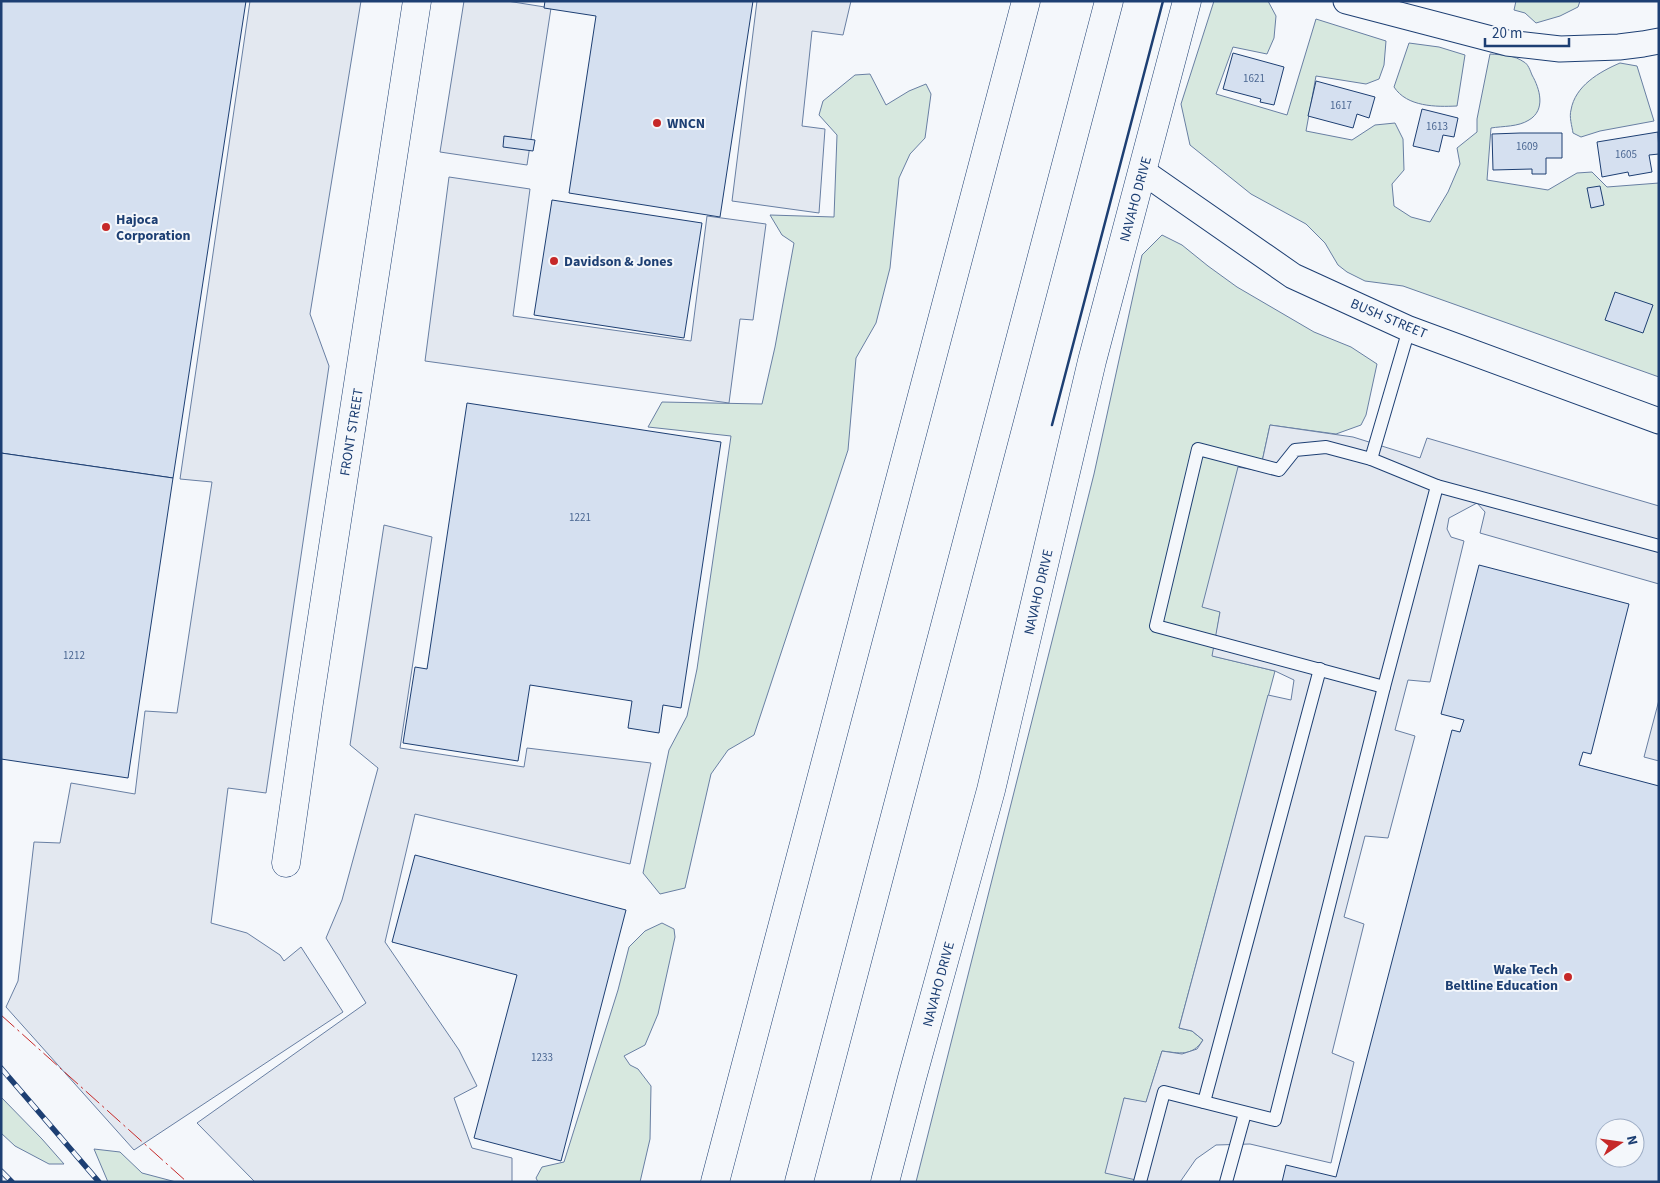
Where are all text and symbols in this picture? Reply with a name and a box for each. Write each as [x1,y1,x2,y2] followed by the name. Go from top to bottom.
[1485,15,1569,47] scale bar
[1492,23,1522,44] text: 20 m
[1243,71,1265,86] house number: 1621
[1330,98,1352,113] house number: 1617
[667,114,705,134] place label: WNCN
[651,117,663,129] marker: WNCN
[1426,119,1448,134] house number: 1613
[1516,139,1538,154] house number: 1609
[1615,147,1637,162] house number: 1605
[1115,155,1157,244] street label: NAVAHO DRIVE
[116,210,191,246] place label: Hajoca Corporation
[100,221,112,233] marker: Hajoca Corporation
[564,252,673,272] place label: Davidson & Jones
[548,255,560,267] marker: Davidson & Jones
[1347,294,1430,344] street label: BUSH STREET
[335,386,369,477] street label: FRONT STREET
[569,510,591,525] house number: 1221
[1019,548,1059,637] street label: NAVAHO DRIVE
[63,648,85,663] house number: 1212
[918,940,960,1029] street label: NAVAHO DRIVE
[1445,960,1558,996] place label: Wake Tech Beltline Education
[1562,971,1574,983] marker: Wake Tech Beltline Education
[531,1050,553,1065] house number: 1233
[1595,1118,1645,1168] north arrow
[1621,1134,1642,1147] text: N

